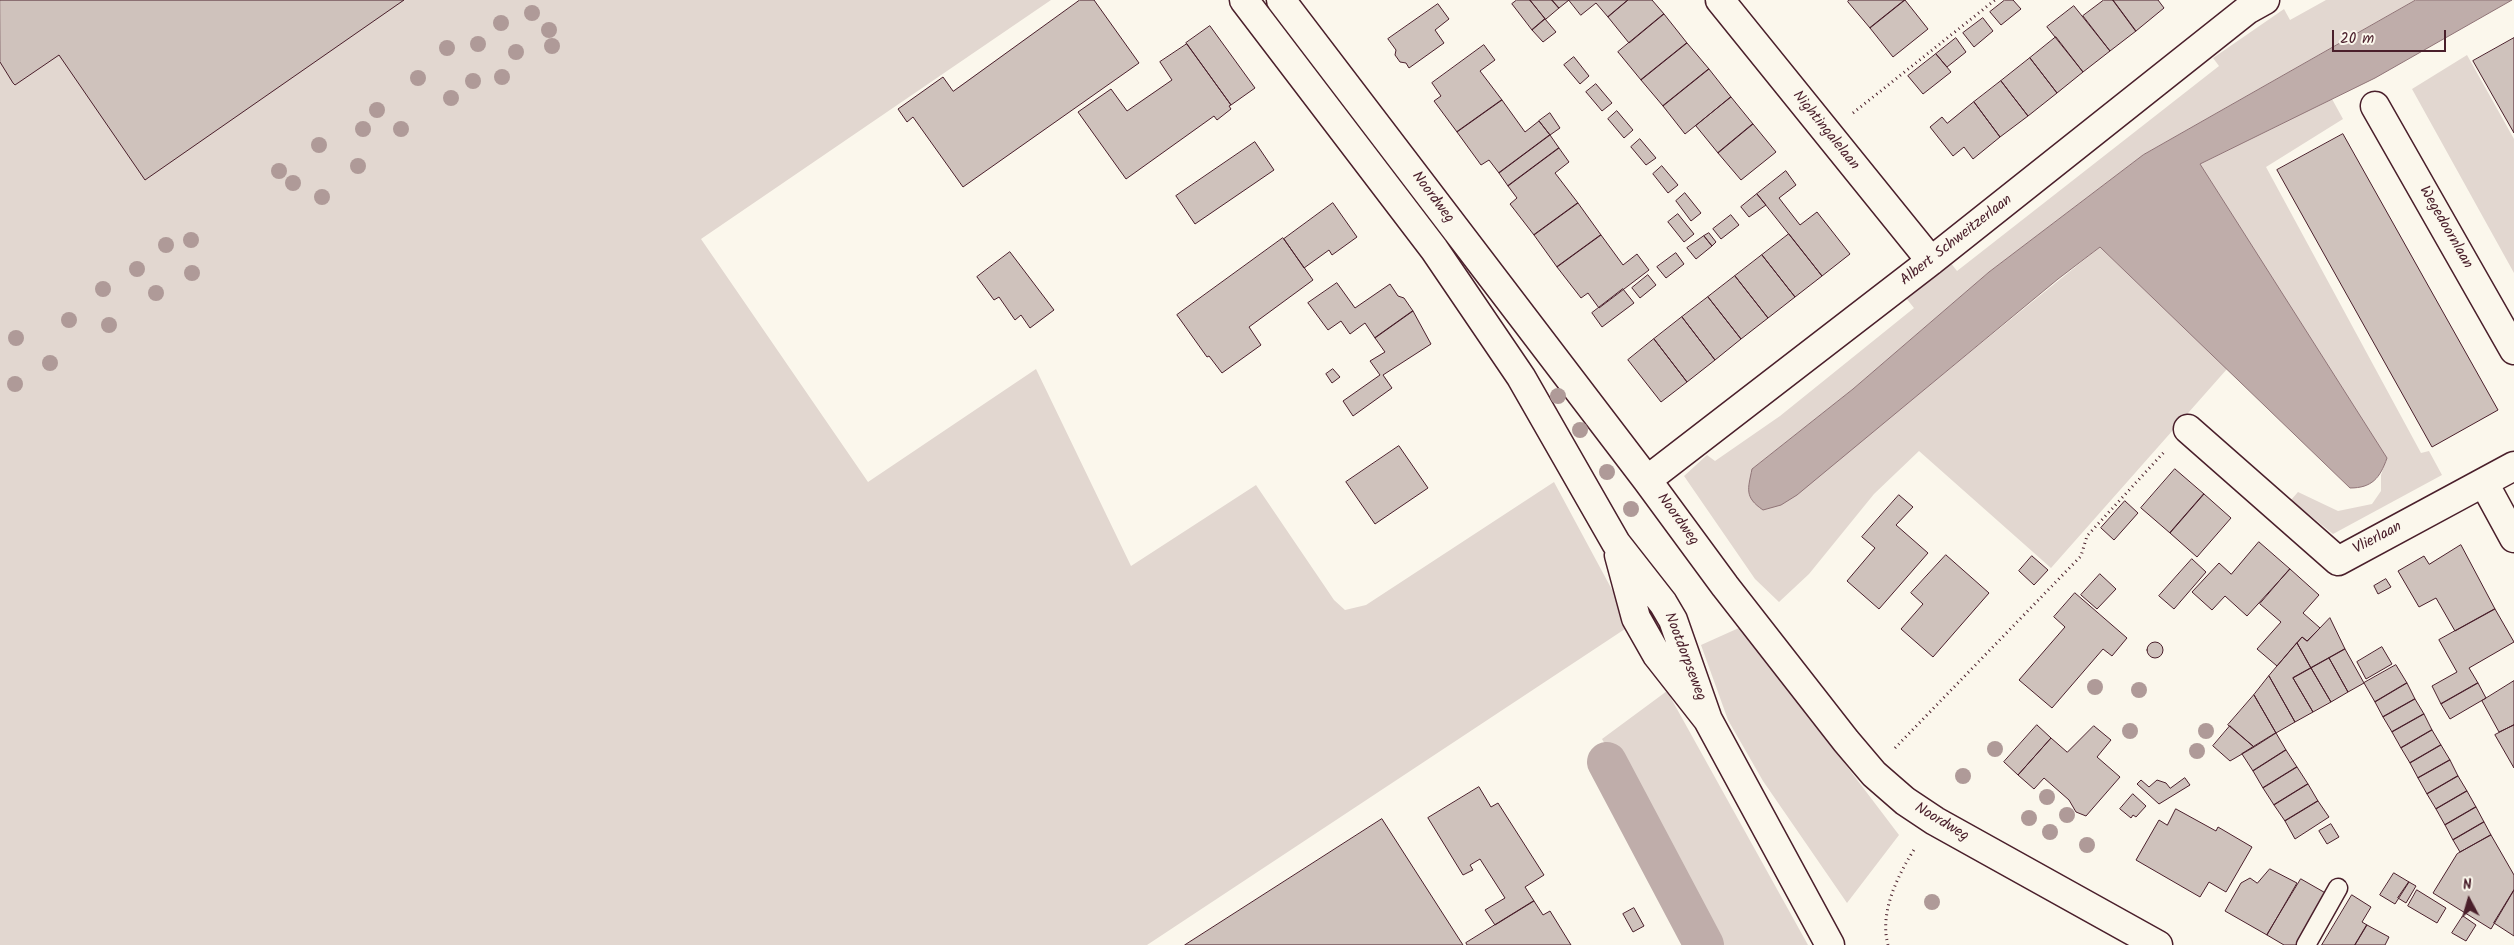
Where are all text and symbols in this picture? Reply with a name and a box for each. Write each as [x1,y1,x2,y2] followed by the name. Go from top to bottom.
[2334,20,2448,52] scale bar
[2340,27,2374,51] text: 20 m
[1788,88,1862,174] street label: Nightingalelaan
[1407,169,1457,227] street label: Noordweg
[2414,184,2476,272] street label: Wegedoornlaan
[1897,192,2017,290] street label: Albert Schweitzerlaan
[1652,490,1702,550] street label: Noordweg
[2351,519,2405,559] street label: Vlierlaan
[1659,610,1709,704] street label: Nootdorpseweg
[1911,800,1971,846] street label: Noordweg
[2462,874,2473,896] text: N
[2444,875,2494,925] north arrow

